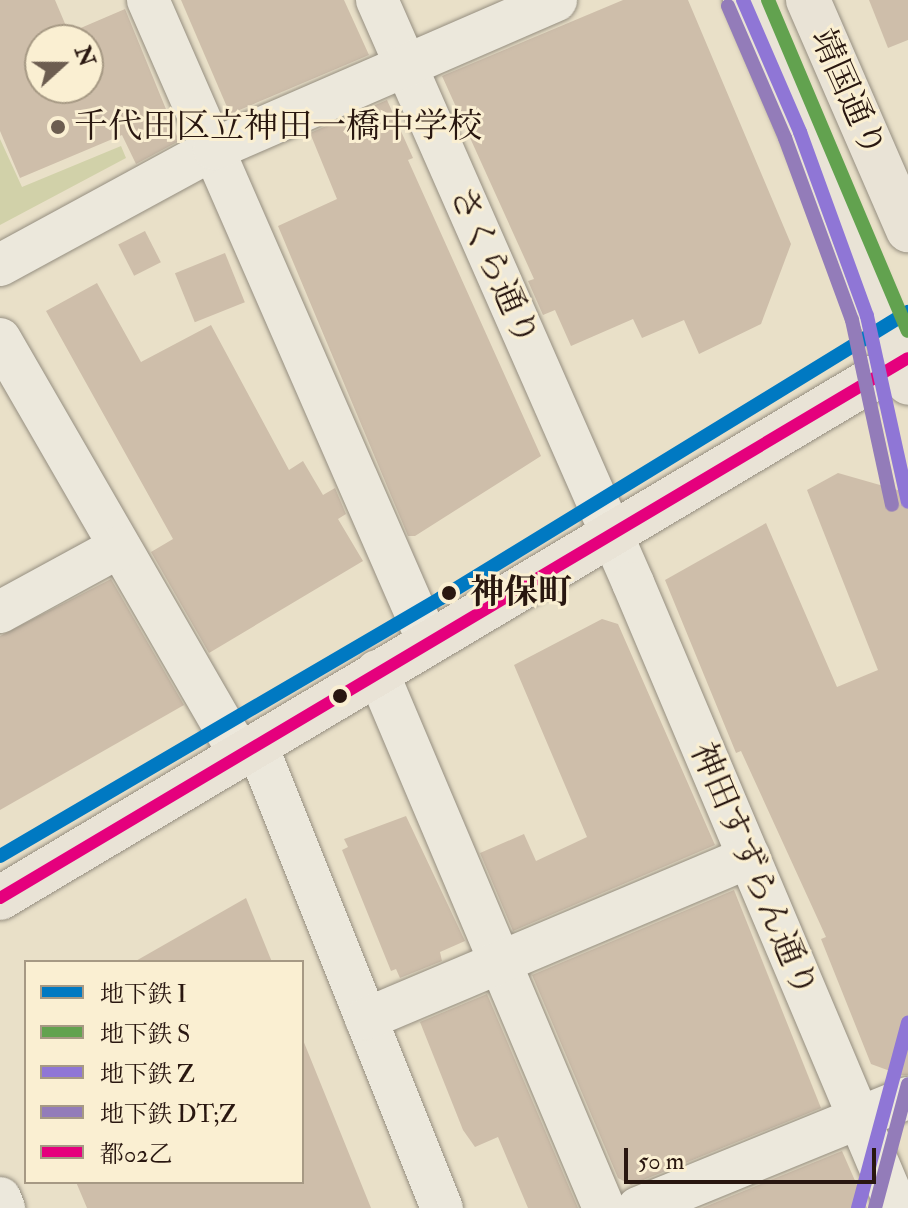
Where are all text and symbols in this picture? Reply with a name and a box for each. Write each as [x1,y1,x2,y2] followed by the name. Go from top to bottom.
[802,23,894,163] street label: 靖国通り
[24,24,104,104] north arrow
[68,42,101,70] text: N
[74,107,482,147] place label: 千代田区立神田一橋中学校
[49,118,67,136] marker: 千代田区立神田一橋中学校
[441,180,547,352] street label: さくら通り
[470,573,572,613] place label: 神保町
[435,579,463,607] marker: 神保町
[332,688,348,704] unlabelled marker
[682,737,826,1003] street label: 神田すずらん通り
[24,960,304,1184] legend
[100,979,187,1010] text: 地下鉄 I
[100,1019,190,1050] text: 地下鉄 S
[100,1059,195,1090] text: 地下鉄 Z
[100,1099,237,1130] text: 地下鉄 DT;Z
[628,1132,880,1182] scale bar
[100,1139,172,1170] text: 都02乙
[638,1146,684,1177] text: 50 m

